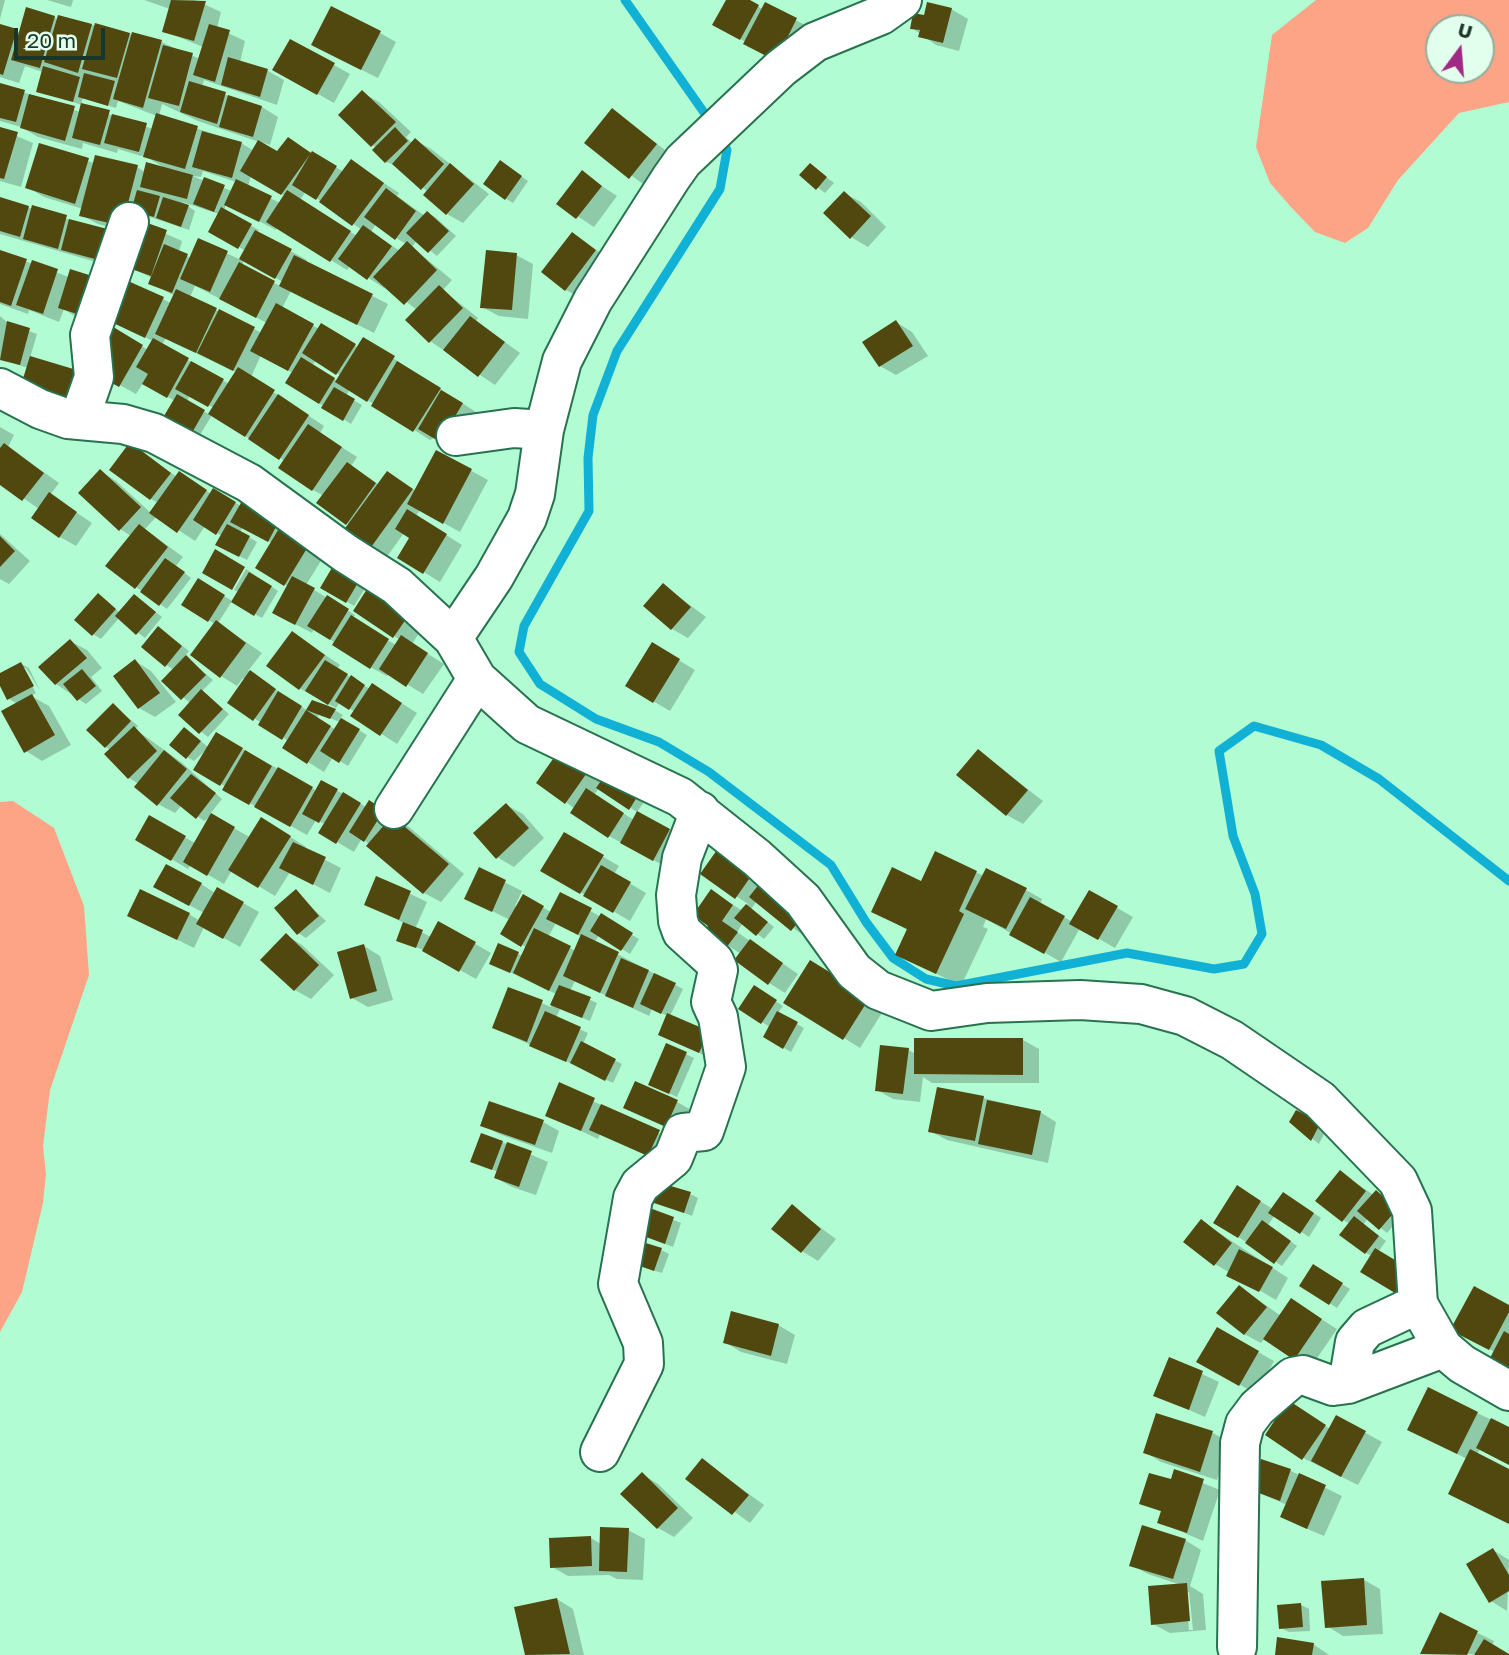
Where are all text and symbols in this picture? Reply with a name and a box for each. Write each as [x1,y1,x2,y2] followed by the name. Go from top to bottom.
[18,14,108,58] scale bar
[1425,14,1495,84] north arrow
[1456,17,1475,43] text: U
[27,27,76,53] text: 20 m

